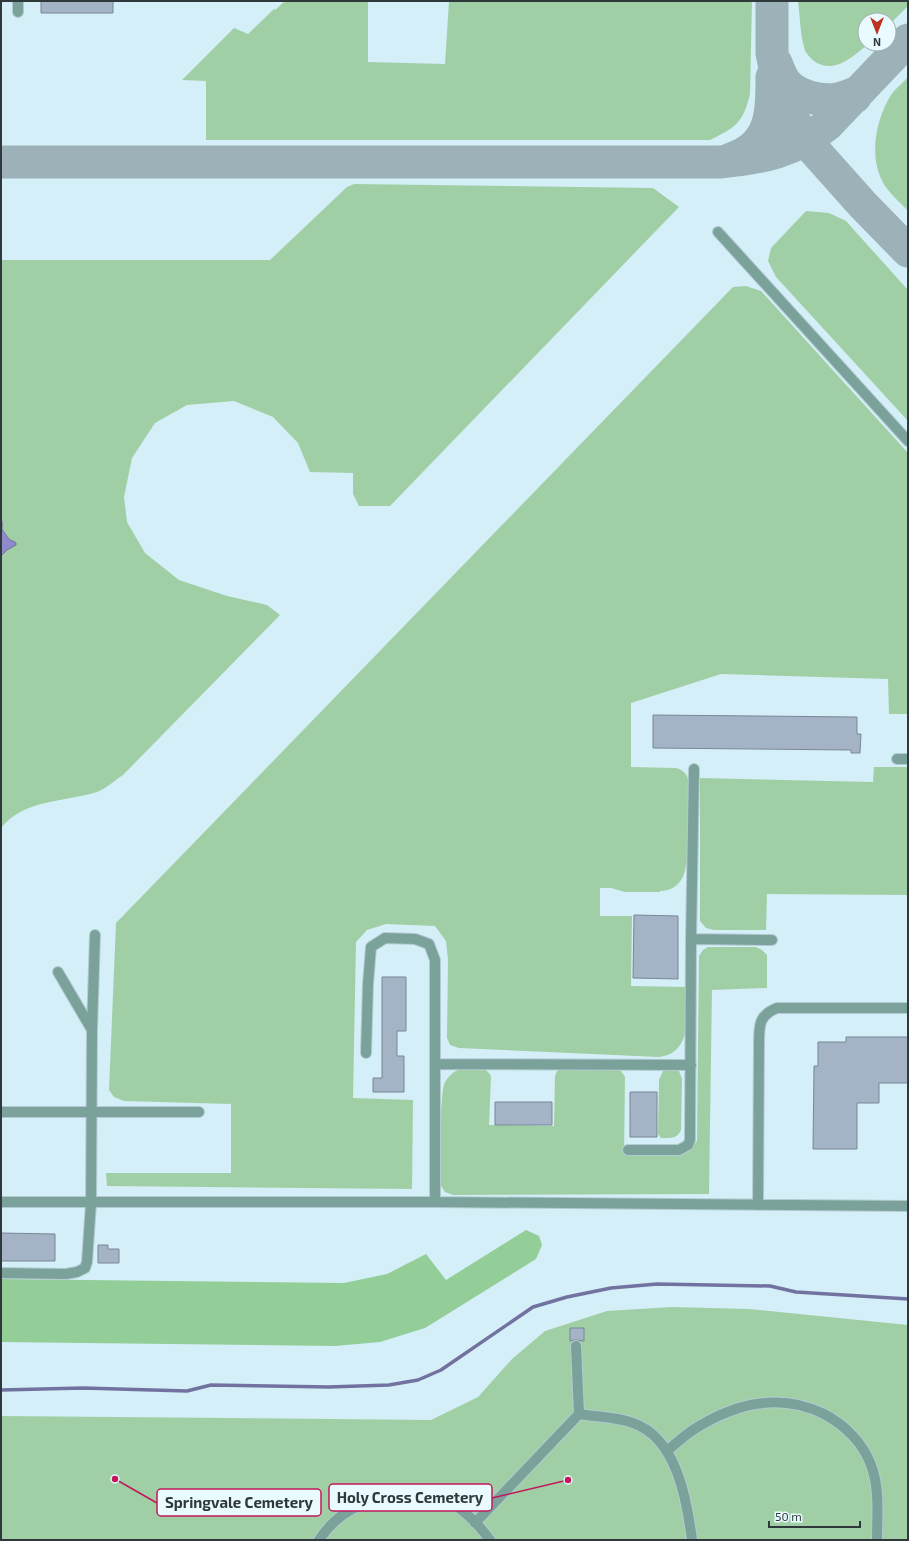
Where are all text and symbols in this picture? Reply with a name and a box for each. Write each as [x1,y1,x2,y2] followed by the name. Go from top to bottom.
[857,12,897,52] north arrow
[873,36,881,49] text: N
[329,1484,492,1511] callout: Holy Cross Cemetery
[337,1488,484,1507] text: Holy Cross Cemetery
[157,1489,321,1516] callout: Springvale Cemetery
[165,1493,314,1512] text: Springvale Cemetery
[769,1503,860,1529] scale bar
[775,1509,802,1523] text: 50 m

